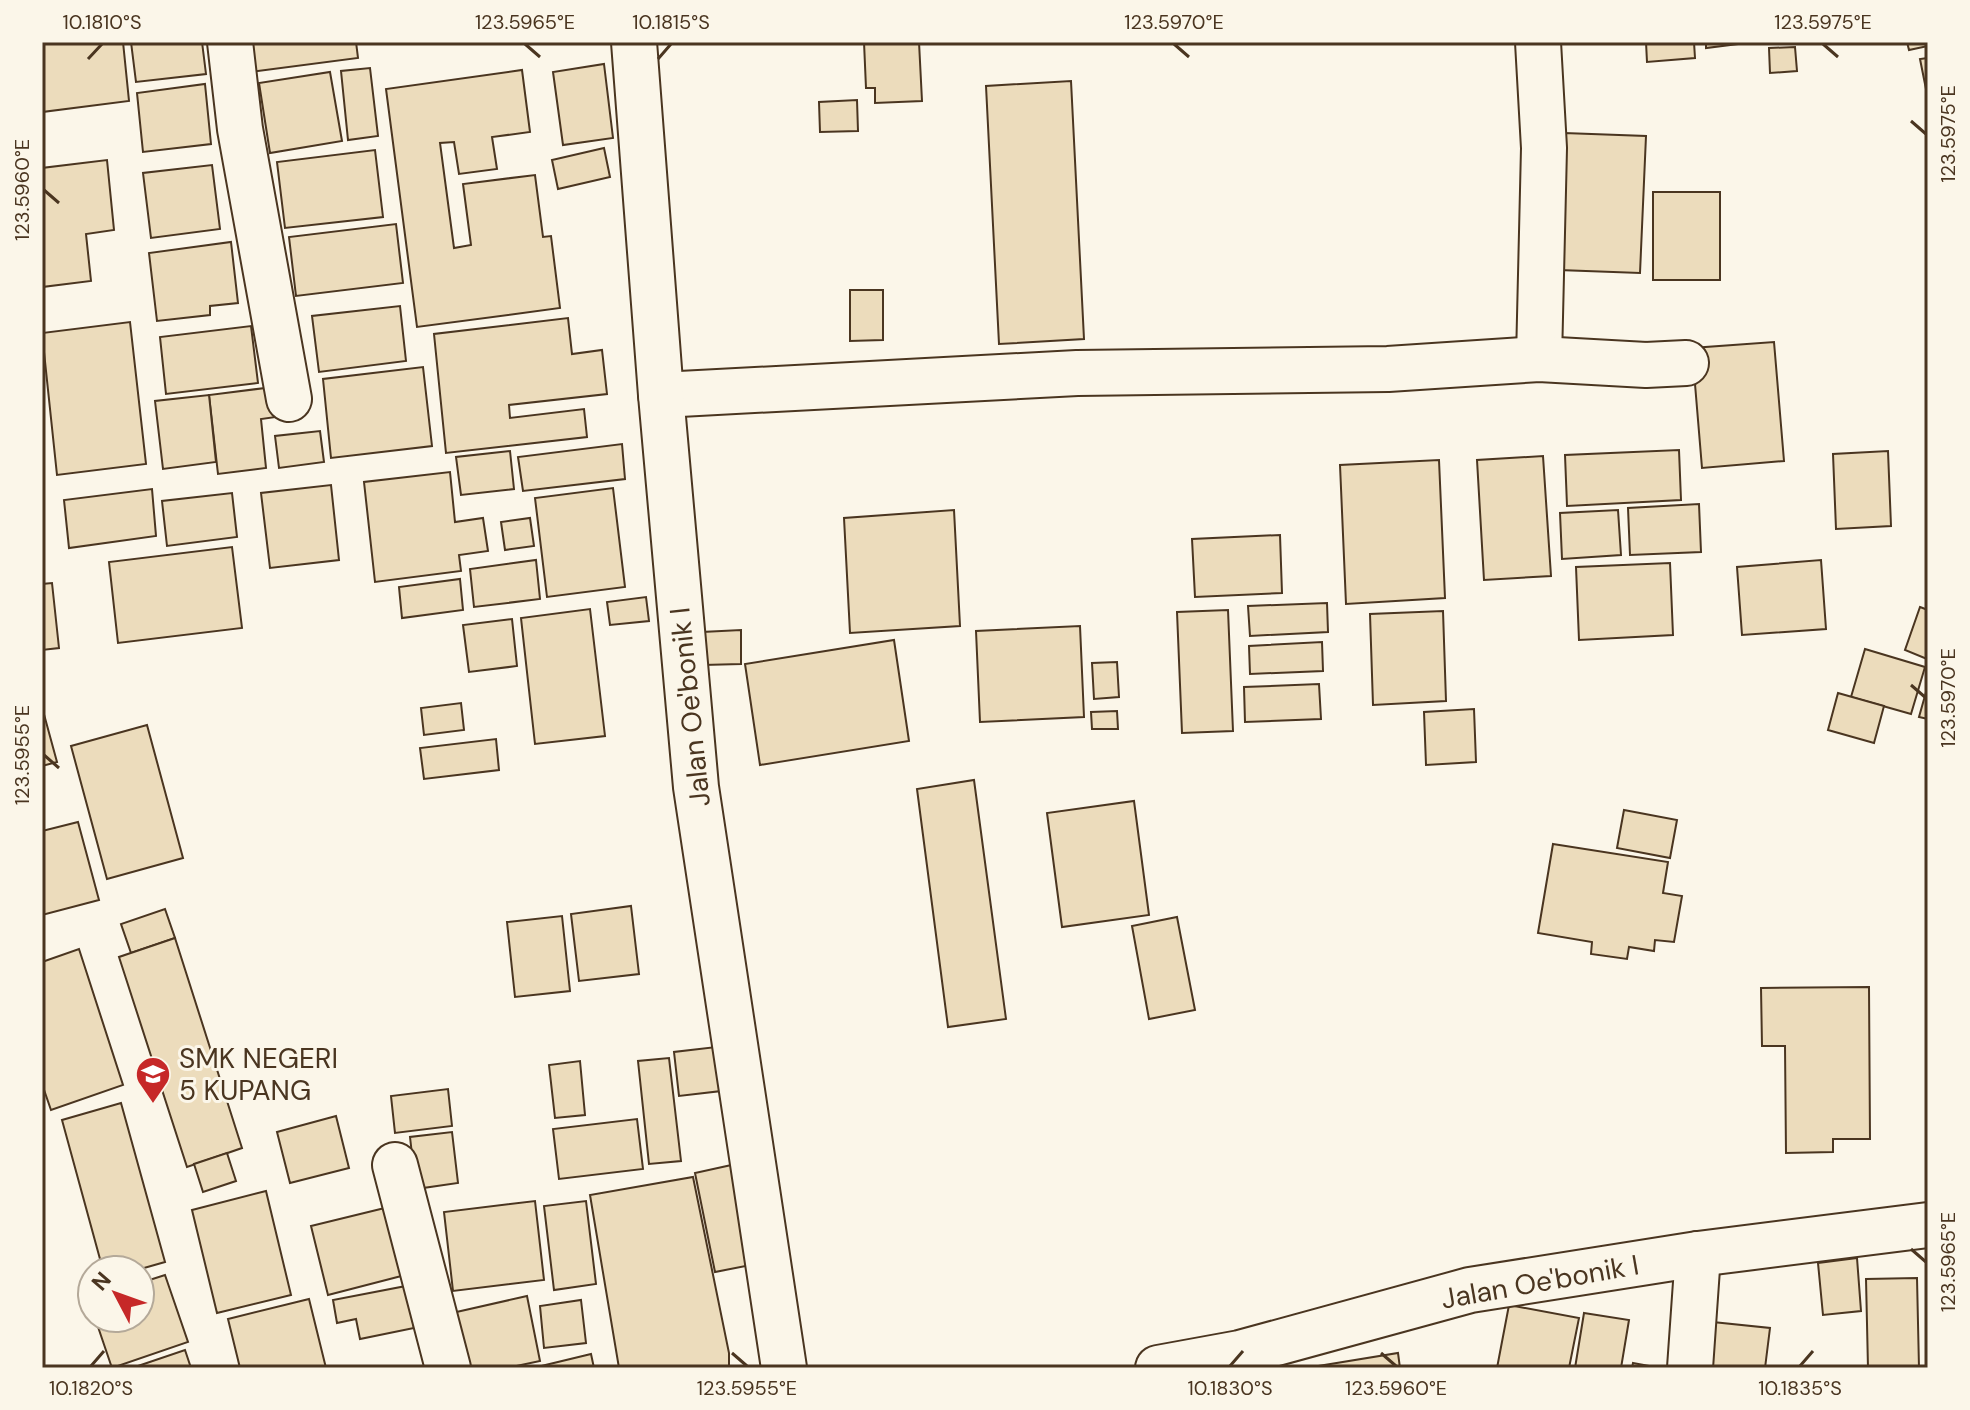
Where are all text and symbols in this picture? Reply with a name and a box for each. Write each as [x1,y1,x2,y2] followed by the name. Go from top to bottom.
[63,9,142,35] text: 10.1810°S
[475,9,575,35] text: 123.5965°E
[632,9,710,35] text: 10.1815°S
[1124,9,1224,35] text: 123.5970°E
[1774,9,1872,35] text: 123.5975°E
[1935,85,1961,183] text: 123.5975°E
[9,139,35,241] text: 123.5960°E
[661,606,719,808] street label: Jalan Oe'bonik I
[1935,648,1961,748] text: 123.5970°E
[9,705,35,805] text: 123.5955°E
[179,1040,338,1109] place label: SMK NEGERI 5 KUPANG
[134,1055,172,1105] school or university icon: SMK NEGERI 5 KUPANG
[1935,1212,1961,1312] text: 123.5965°E
[1438,1246,1642,1318] street label: Jalan Oe'bonik I
[76,1254,156,1334] north arrow
[85,1266,117,1297] text: N
[49,1375,133,1401] text: 10.1820°S
[697,1375,797,1401] text: 123.5955°E
[1188,1375,1272,1401] text: 10.1830°S
[1345,1375,1447,1401] text: 123.5960°E
[1758,1375,1842,1401] text: 10.1835°S

